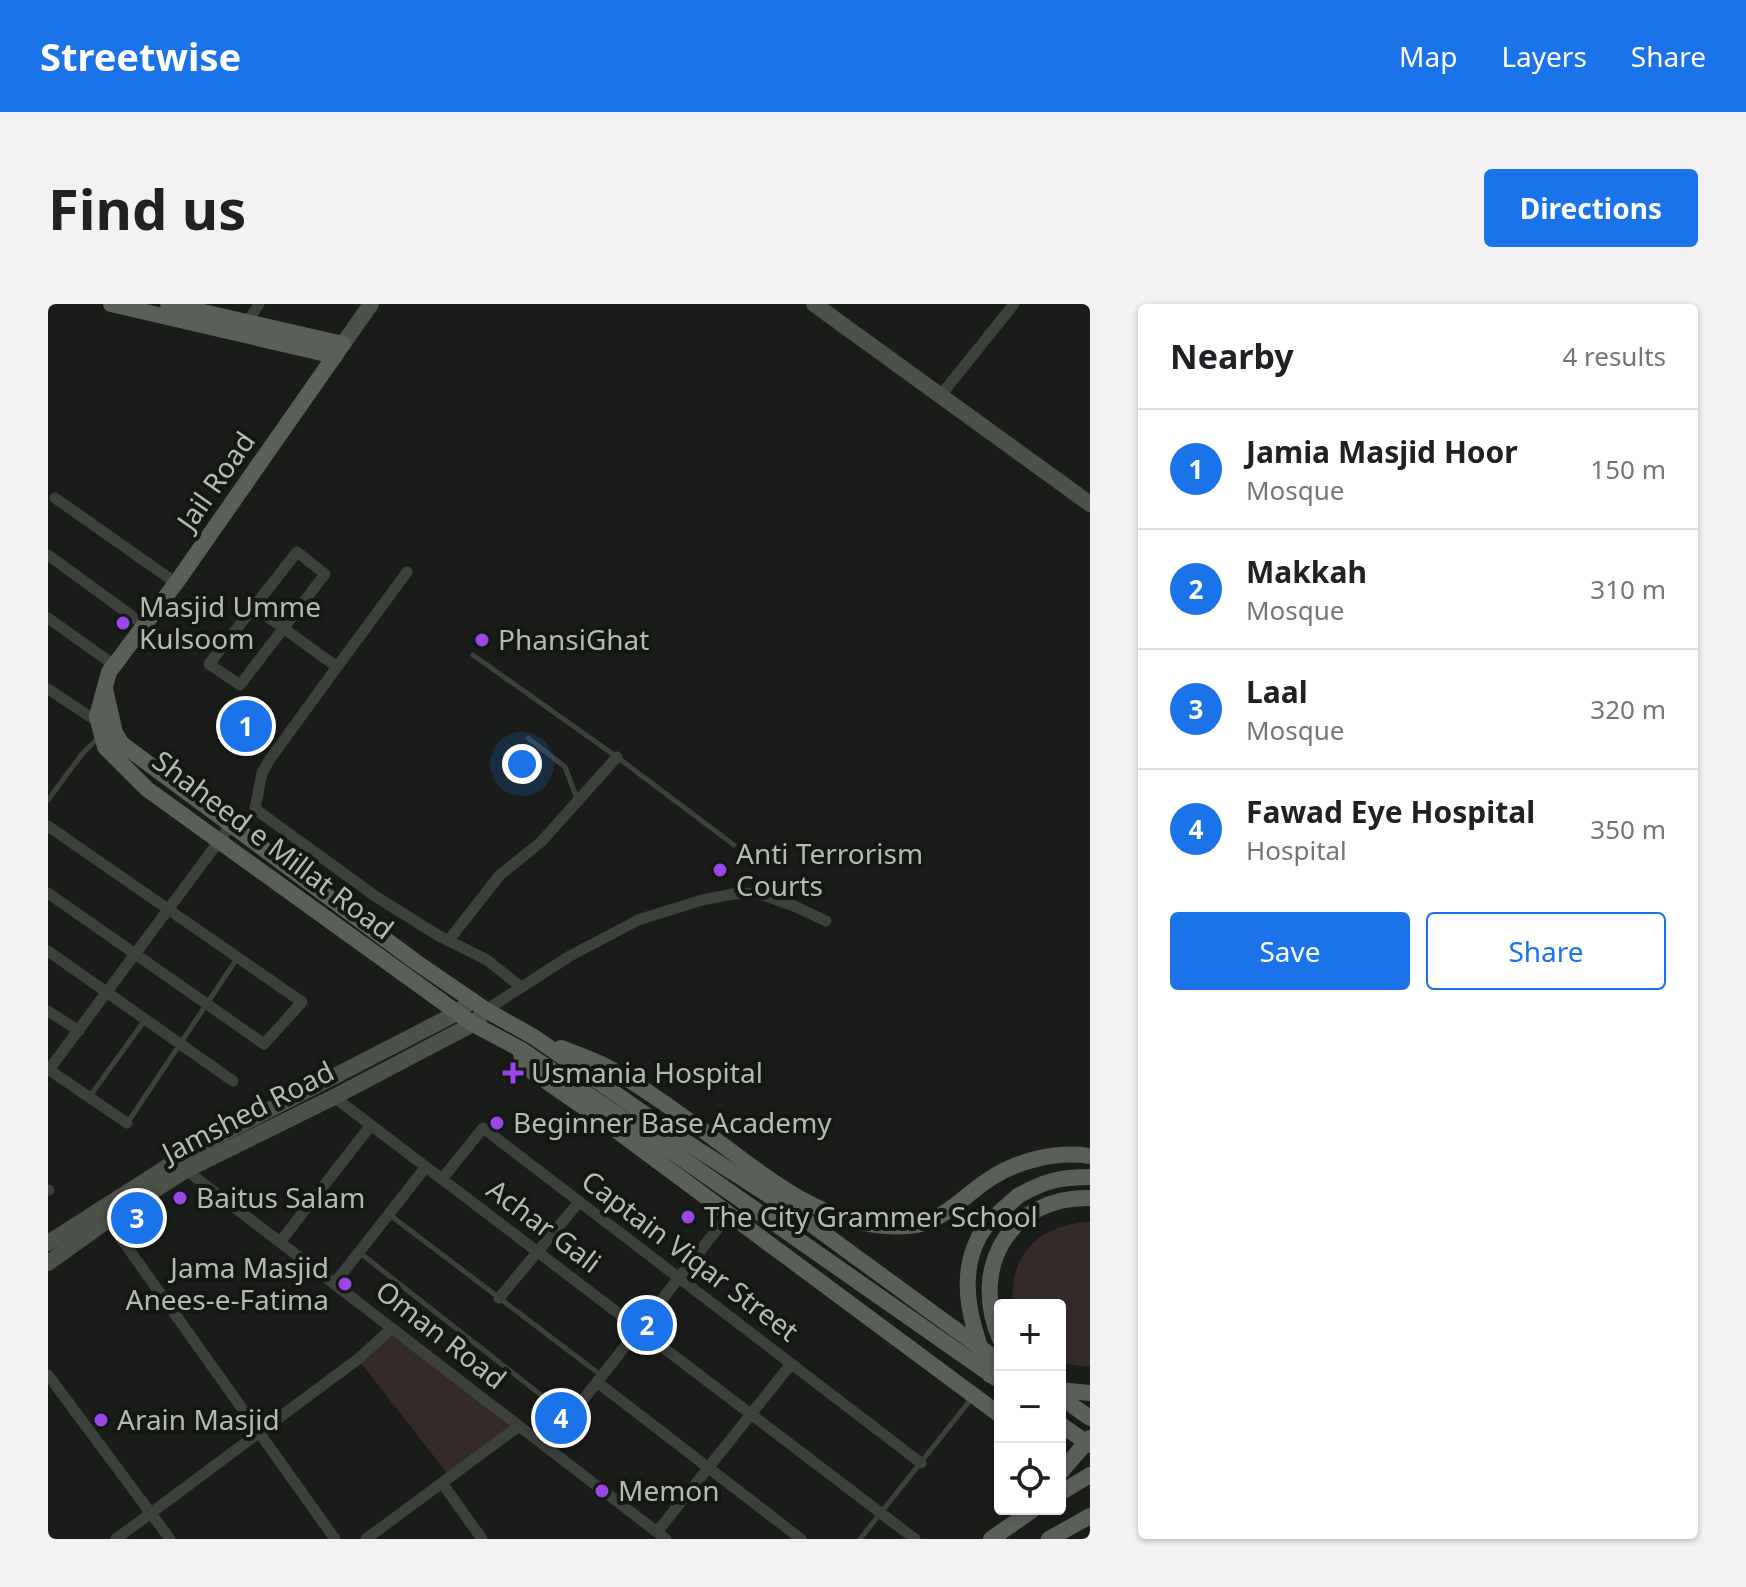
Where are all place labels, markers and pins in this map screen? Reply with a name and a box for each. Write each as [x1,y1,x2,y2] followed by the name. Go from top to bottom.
[139,587,321,657] place label: Masjid Umme Kulsoom
[114,614,132,632] marker: Masjid Umme Kulsoom
[498,620,649,658] place label: PhansiGhat
[473,631,491,649] marker: PhansiGhat
[220,696,272,756] pin: 1
[736,834,923,904] place label: Anti Terrorism Courts
[711,861,729,879] marker: Anti Terrorism Courts
[531,1053,763,1091] place label: Usmania Hospital
[502,1062,524,1084] marker: Usmania Hospital
[513,1103,832,1141] place label: Beginner Base Academy
[488,1114,506,1132] marker: Beginner Base Academy
[196,1178,365,1216] place label: Baitus Salam
[111,1188,163,1248] pin: 3
[171,1189,189,1207] marker: Baitus Salam
[704,1197,1038,1235] place label: The City Grammer School
[679,1208,697,1226] marker: The City Grammer School
[126,1248,329,1318] place label: Jama Masjid Anees-e-Fatima
[336,1275,354,1293] marker: Jama Masjid Anees-e-Fatima
[621,1295,673,1355] pin: 2
[535,1388,587,1448] pin: 4
[117,1400,280,1438] place label: Arain Masjid
[92,1411,110,1429] marker: Arain Masjid
[618,1471,720,1509] place label: Memon
[593,1482,611,1500] marker: Memon

